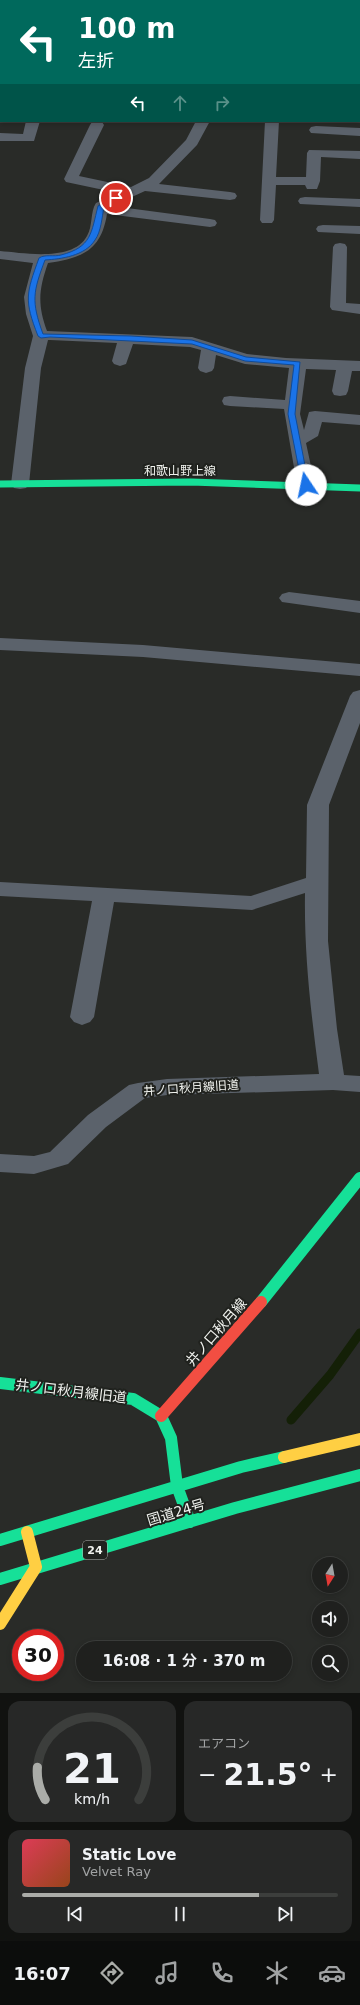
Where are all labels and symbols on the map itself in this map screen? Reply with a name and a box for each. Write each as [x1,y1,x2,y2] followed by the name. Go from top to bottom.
[99,181,133,215] pin
[144,464,216,478] street label: 和歌山野上線
[285,464,327,506] position arrow
[143,1078,239,1098] street label: 井ノ口秋月線旧道
[182,1295,250,1369] street label: 井ノ口秋月線
[14,1376,128,1406] street label: 井ノ口秋月線旧道
[145,1496,207,1528] street label: 国道24号
[83,1541,107,1559] road number: 24
[312,1557,348,1593] north arrow
[12,1629,64,1681] speed limit sign: 30

